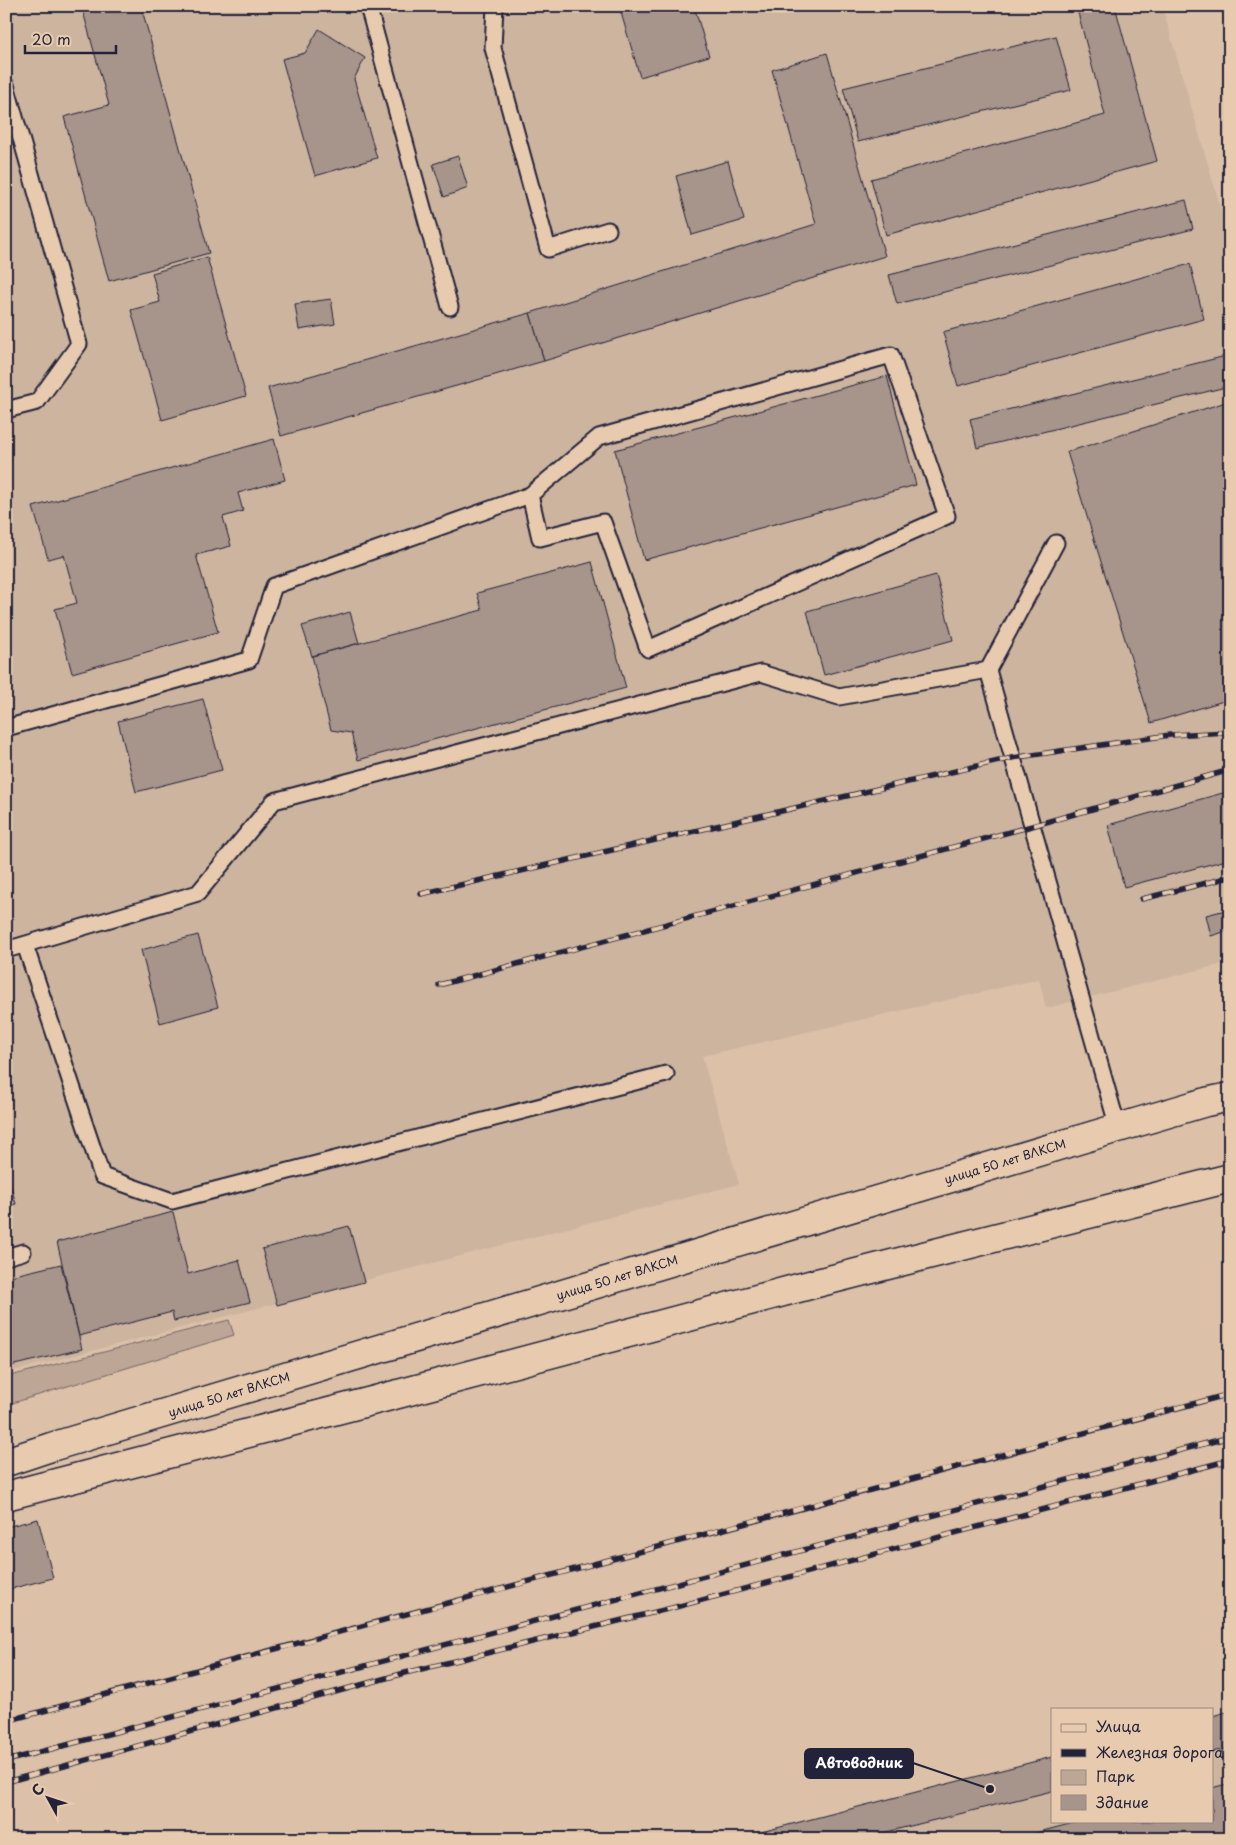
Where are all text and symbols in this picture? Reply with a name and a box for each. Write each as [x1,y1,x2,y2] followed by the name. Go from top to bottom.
[25,22,116,54] scale bar
[32,27,71,50] text: 20 m
[942,1134,1068,1188] street label: улица 50 лет ВЛКСМ
[554,1250,680,1304] street label: улица 50 лет ВЛКСМ
[166,1367,292,1421] street label: улица 50 лет ВЛКСМ
[1051,1708,1214,1822] legend
[1096,1714,1141,1737] text: Улица
[1096,1740,1224,1763] text: Железная дорога
[805,1749,913,1778] callout: Автоводник
[815,1752,903,1773] text: Автоводник
[1096,1764,1135,1787] text: Парк
[22,1772,72,1822] north arrow
[26,1779,49,1800] text: С
[1096,1790,1149,1813] text: Здание

